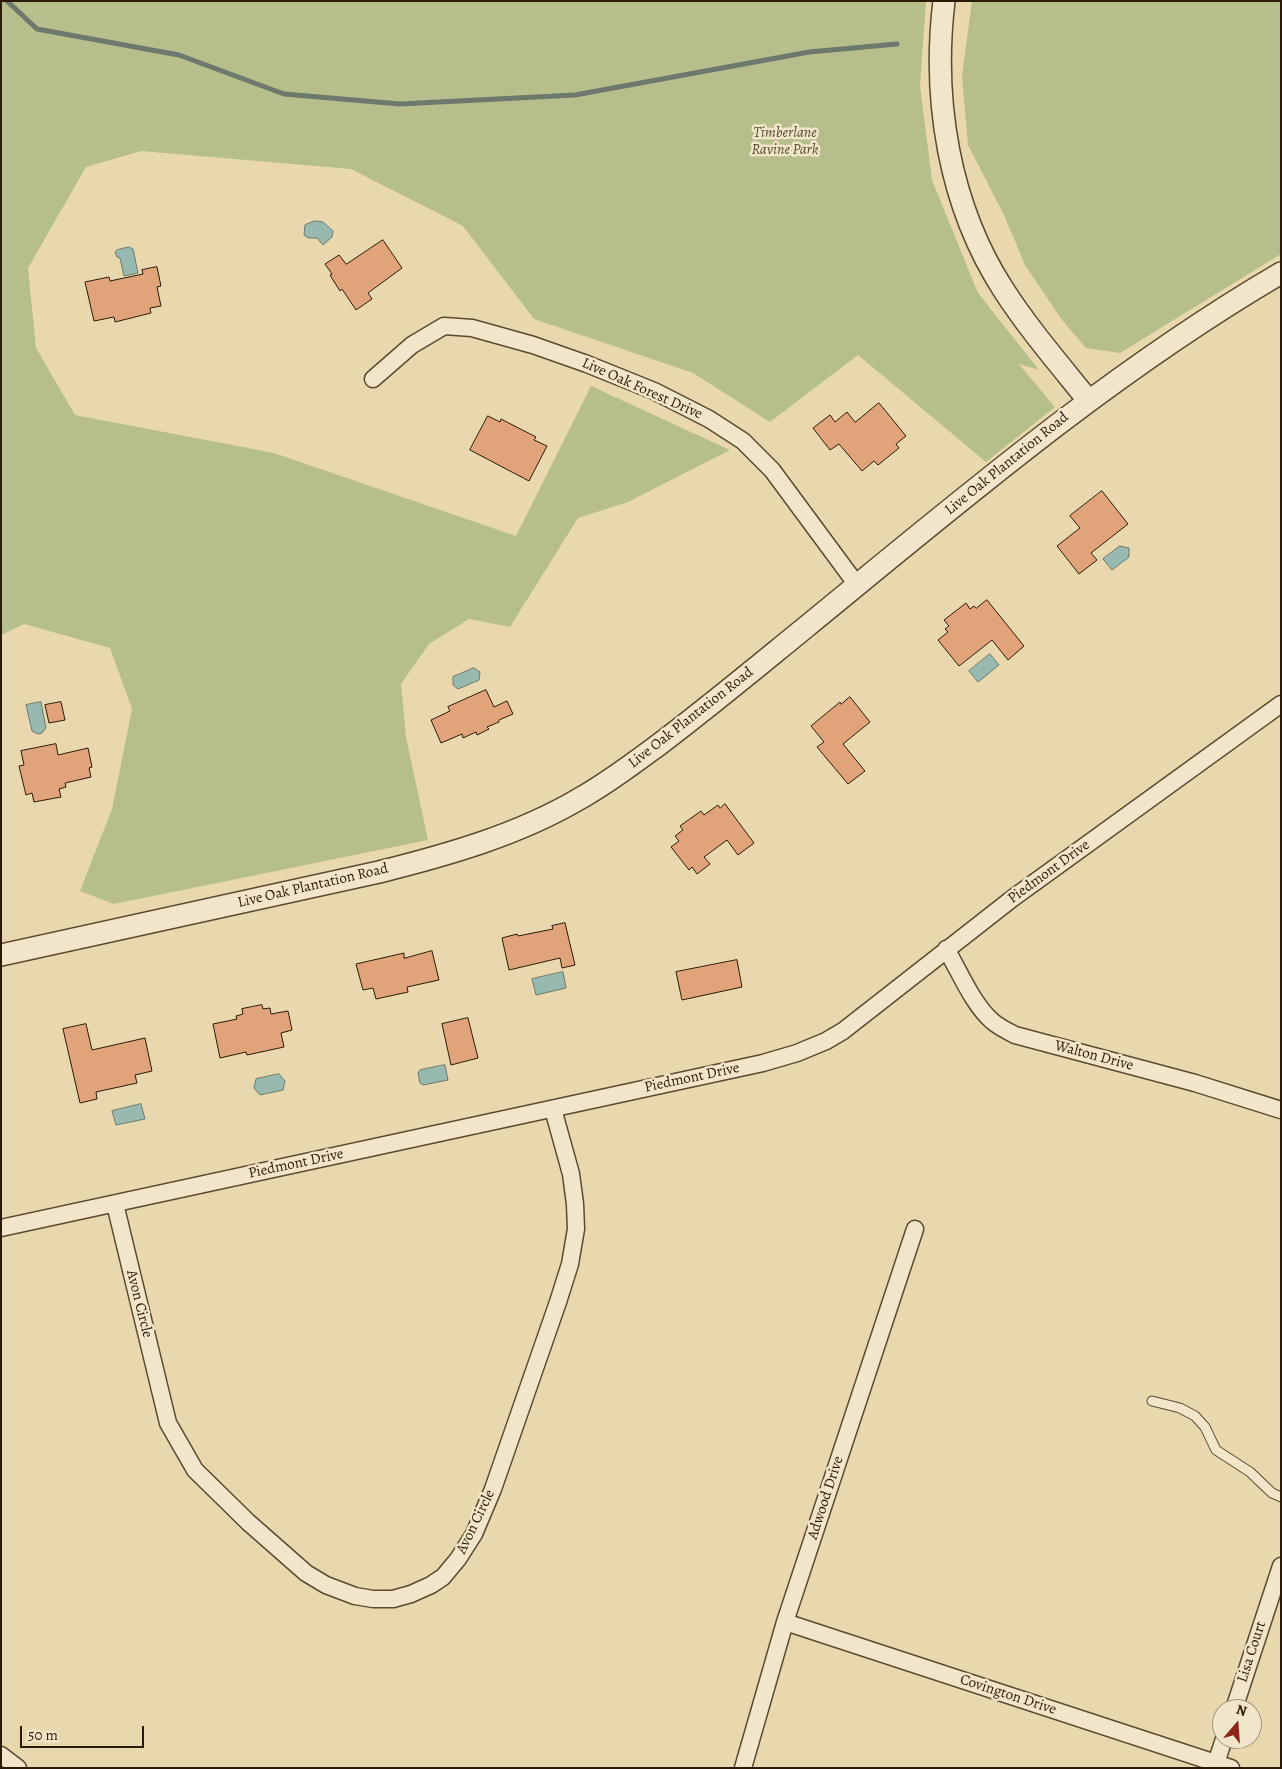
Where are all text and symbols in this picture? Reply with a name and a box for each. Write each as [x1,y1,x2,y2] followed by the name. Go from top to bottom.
[752,124,818,159] park label: Timberlane Ravine Park
[579,354,705,424] street label: Live Oak Forest Drive
[942,409,1072,519] street label: Live Oak Plantation Road
[625,664,757,772] street label: Live Oak Plantation Road
[1005,836,1093,908] street label: Piedmont Drive
[236,860,390,912] street label: Live Oak Plantation Road
[1053,1037,1135,1075] street label: Walton Drive
[643,1059,741,1097] street label: Piedmont Drive
[247,1145,345,1183] street label: Piedmont Drive
[122,1268,156,1340] street label: Avon Circle
[804,1454,848,1542] street label: Adwood Drive
[453,1487,499,1557] street label: Avon Circle
[1234,1619,1270,1685] street label: Lisa Court
[958,1671,1058,1719] street label: Covington Drive
[1212,1699,1262,1749] north arrow
[1234,1700,1249,1721] text: N
[22,1716,146,1748] scale bar
[28,1725,58,1745] text: 50 m

